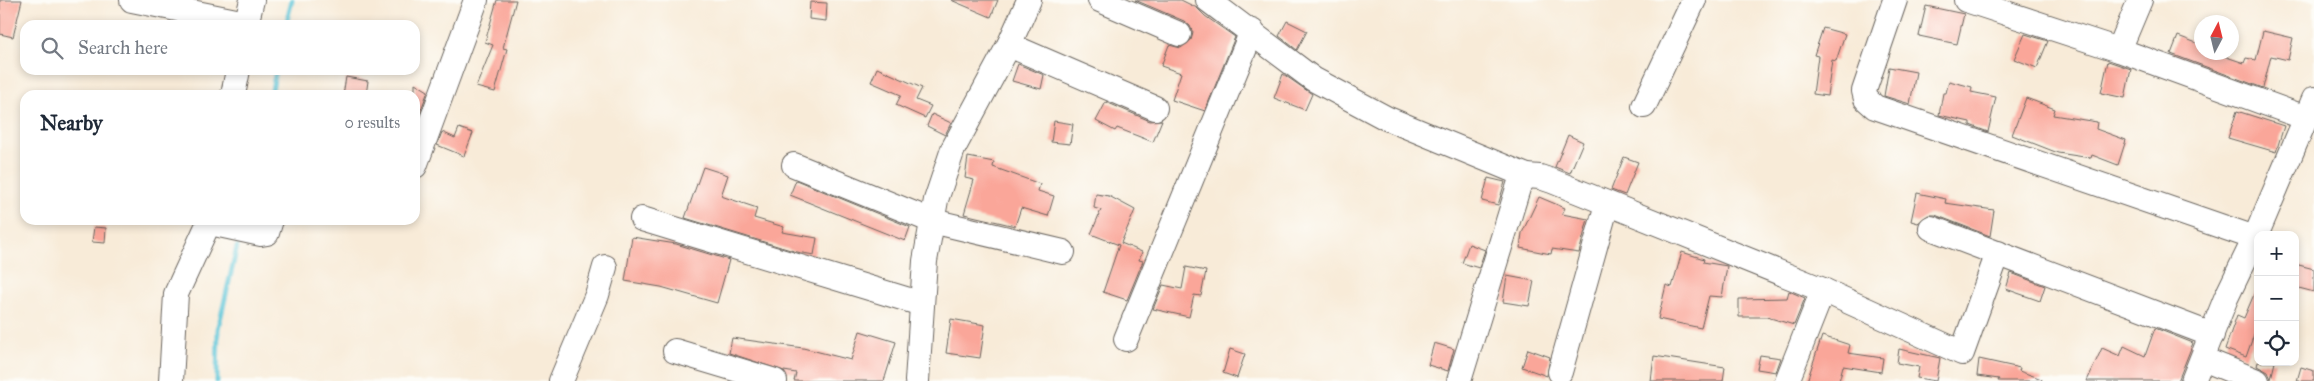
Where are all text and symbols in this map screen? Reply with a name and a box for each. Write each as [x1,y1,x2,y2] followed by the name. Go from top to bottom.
[2194,15,2239,60] north arrow
[20,20,420,75] search box
[38,34,66,62] icon: search
[78,36,168,59] text: Search here
[40,110,103,136] text: Nearby
[345,113,400,132] text: 0 results
[2254,231,2299,366] map controls
[2254,231,2299,276] button: +
[2254,276,2299,321] button: −
[2254,321,2299,366] button: locate

